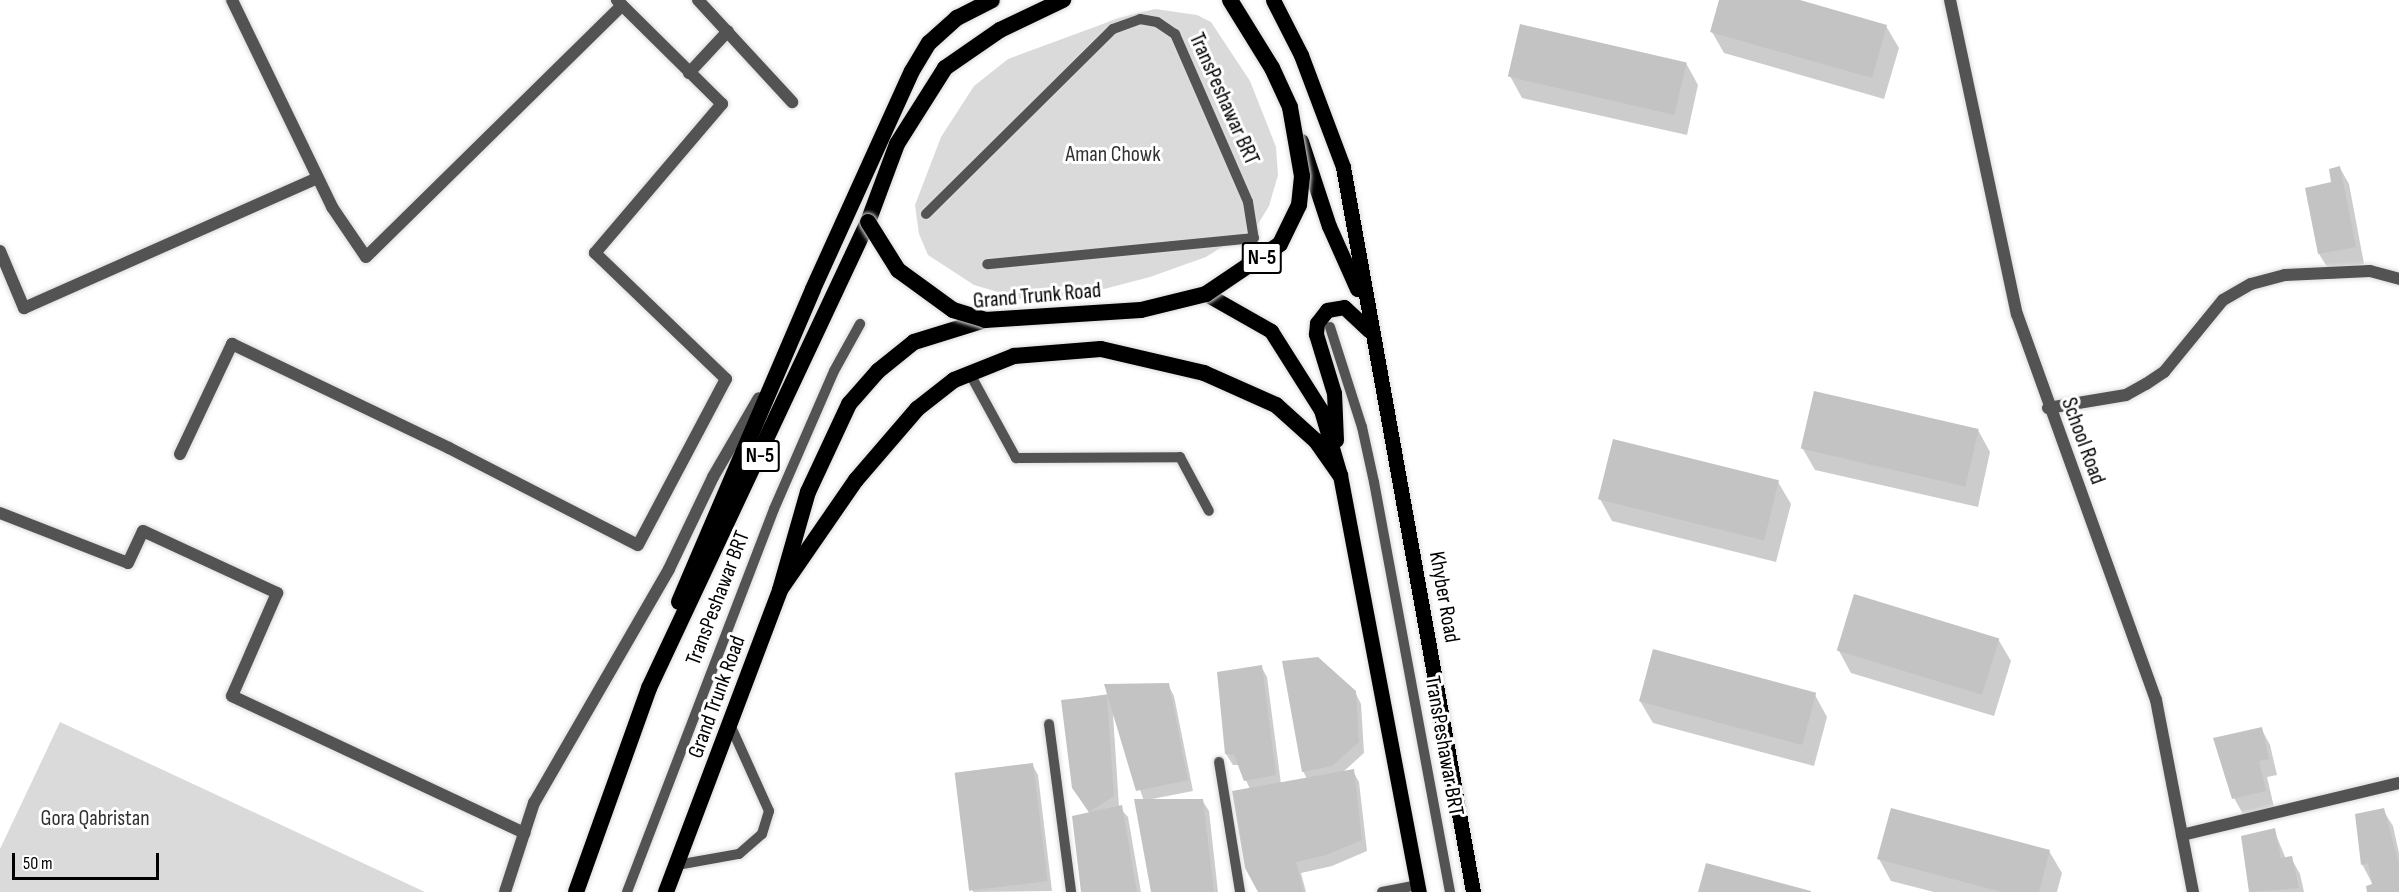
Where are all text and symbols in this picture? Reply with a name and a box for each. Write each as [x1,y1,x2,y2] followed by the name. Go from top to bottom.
[1183,29,1265,169] street label: TransPeshawar BRT
[1065,142,1161,168] park label: Aman Chowk
[1241,240,1283,276] road number: N-5
[972,277,1102,315] street label: Grand Trunk Road
[2055,394,2111,488] street label: School Road
[739,438,781,474] road number: N-5
[680,527,756,669] street label: TransPeshawar BRT
[1423,549,1465,645] street label: Khyber Road
[683,632,751,762] street label: Grand Trunk Road
[1419,674,1469,818] street label: TransPeshawar BRT
[40,806,150,832] park label: Gora Qabristan
[15,841,162,879] scale bar
[23,853,53,874] text: 50 m

